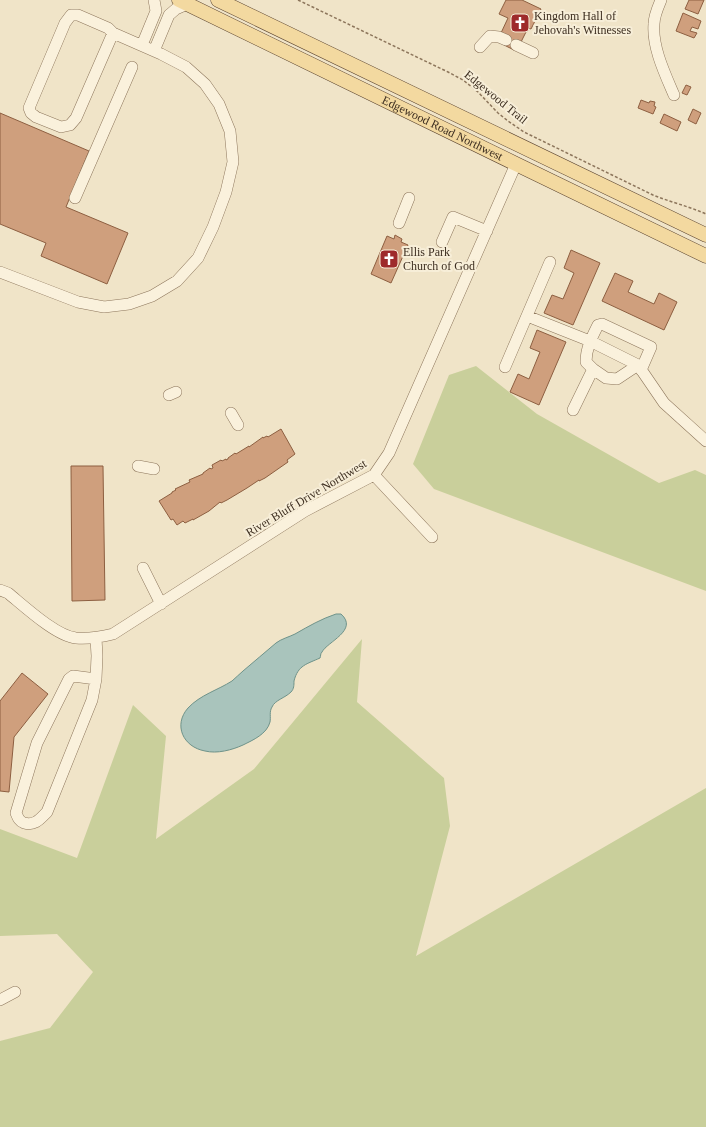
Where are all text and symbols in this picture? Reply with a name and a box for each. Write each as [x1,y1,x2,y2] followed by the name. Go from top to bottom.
[534,9,631,37] place label: Kingdom Hall of Jehovah's Witnesses
[509,12,531,34] church icon: Kingdom Hall of Jehovah's Witnesses
[462,67,531,127] street label: Edgewood Trail
[380,93,506,164] street label: Edgewood Road Northwest
[403,245,475,273] place label: Ellis Park Church of God
[378,248,400,270] church icon: Ellis Park Church of God
[243,456,369,540] street label: River Bluff Drive Northwest

